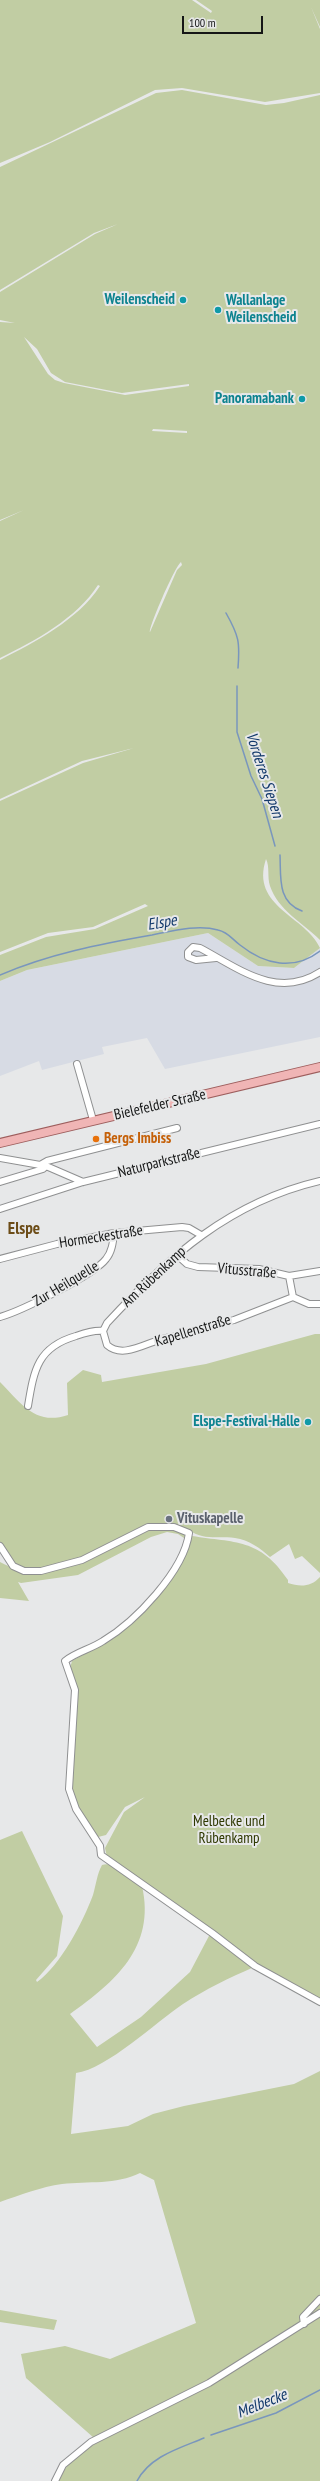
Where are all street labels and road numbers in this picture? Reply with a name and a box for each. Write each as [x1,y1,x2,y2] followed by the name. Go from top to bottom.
[112,1086,208,1124] street label: Bielefelder Straße
[116,1144,202,1182] street label: Naturparkstraße
[58,1222,144,1252] street label: Hormeckestraße
[118,1243,190,1311] street label: Am Rübenkamp
[30,1257,102,1311] street label: Zur Heilquelle
[217,1259,277,1283] street label: Vitusstraße
[153,1311,233,1351] street label: Kapellenstraße

